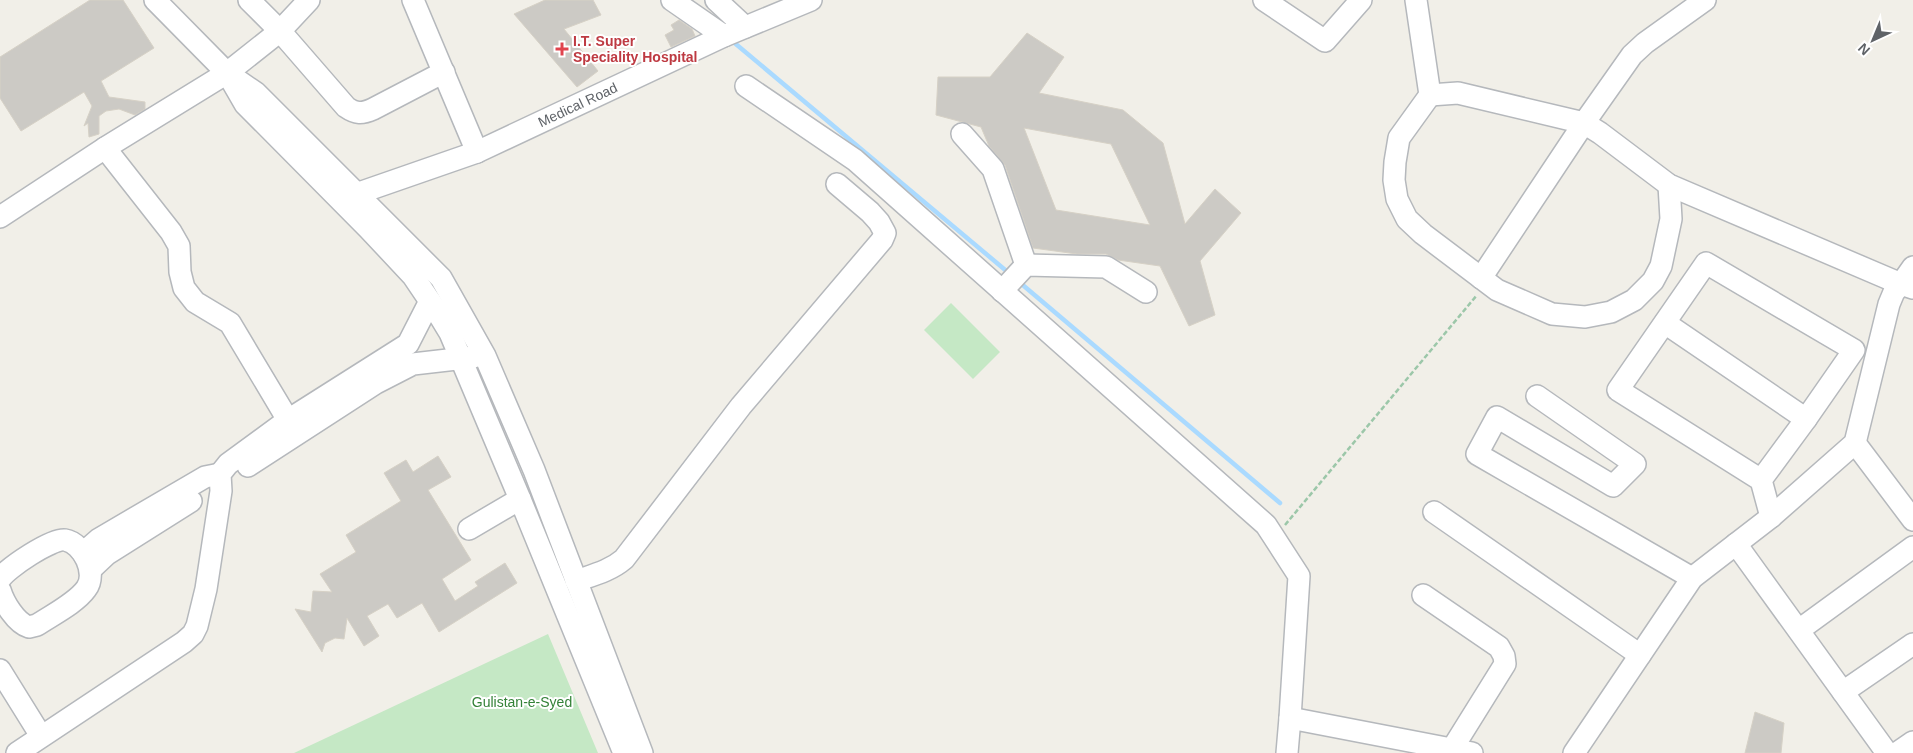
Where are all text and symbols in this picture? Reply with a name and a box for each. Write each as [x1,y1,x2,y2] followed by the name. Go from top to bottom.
[1848,15,1898,65] north arrow
[573,33,697,65] place label: I.T. Super Speciality Hospital
[1855,40,1873,59] text: N
[555,42,569,56] marker: I.T. Super Speciality Hospital
[536,79,620,130] street label: Medical Road
[472,694,572,710] park label: Gulistan-e-Syed

